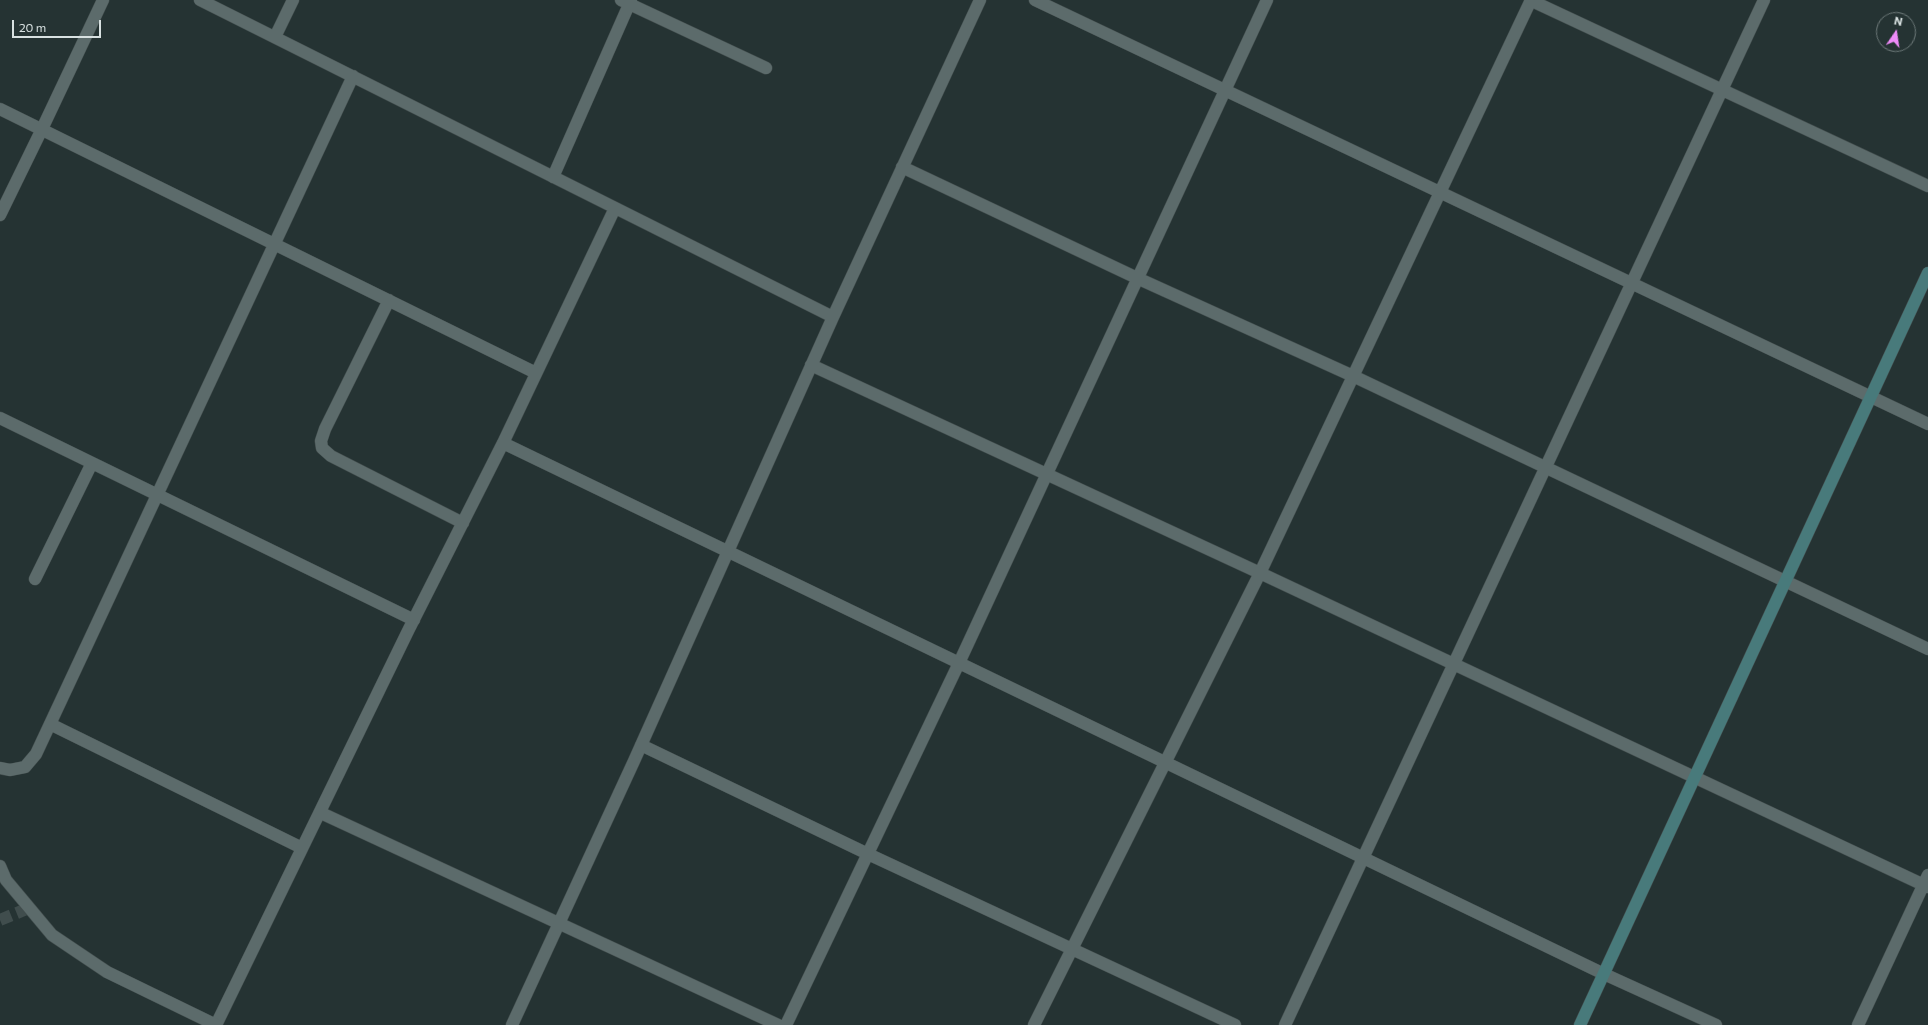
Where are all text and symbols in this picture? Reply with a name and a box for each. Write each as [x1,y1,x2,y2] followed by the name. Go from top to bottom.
[14,12,103,38] scale bar
[1876,12,1916,52] north arrow
[1893,14,1904,28] text: N
[19,20,46,34] text: 20 m

